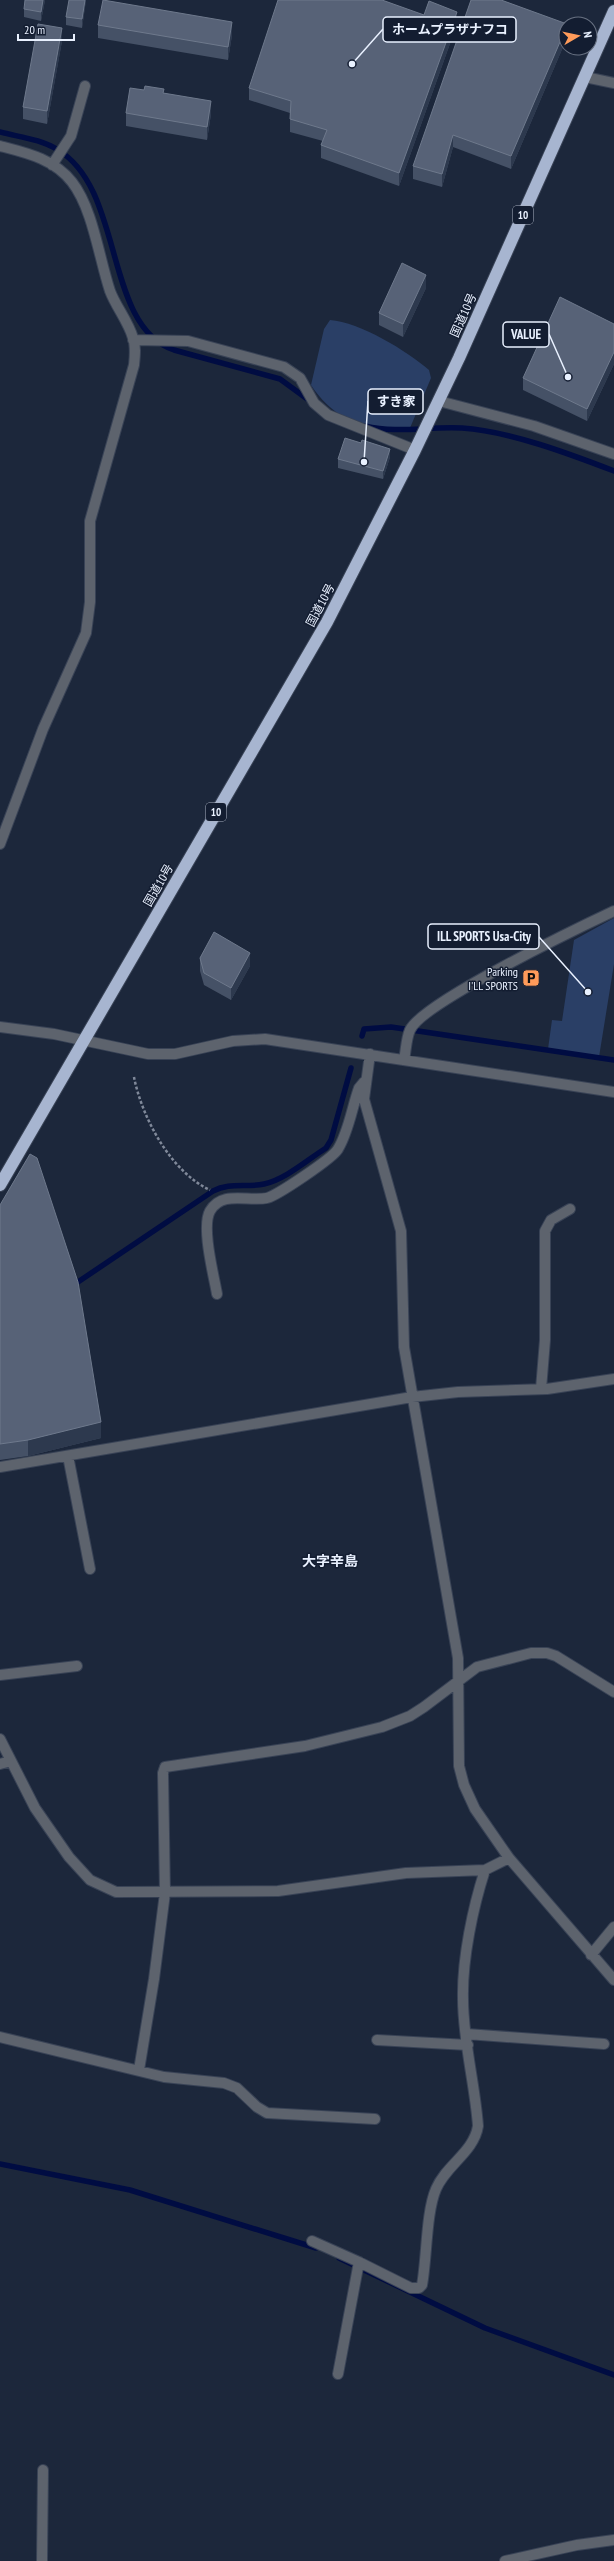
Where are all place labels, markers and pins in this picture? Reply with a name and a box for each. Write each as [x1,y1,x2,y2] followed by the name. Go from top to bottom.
[383,17,516,42] callout: ホームプラザナフコ
[503,322,549,347] callout: VALUE
[368,389,423,414] callout: すき家
[428,924,539,949] callout: ILL SPORTS Usa-City
[468,964,518,993] place label: Parking I'LL SPORTS
[521,968,541,988] parking icon: Parking I'LL SPORTS

